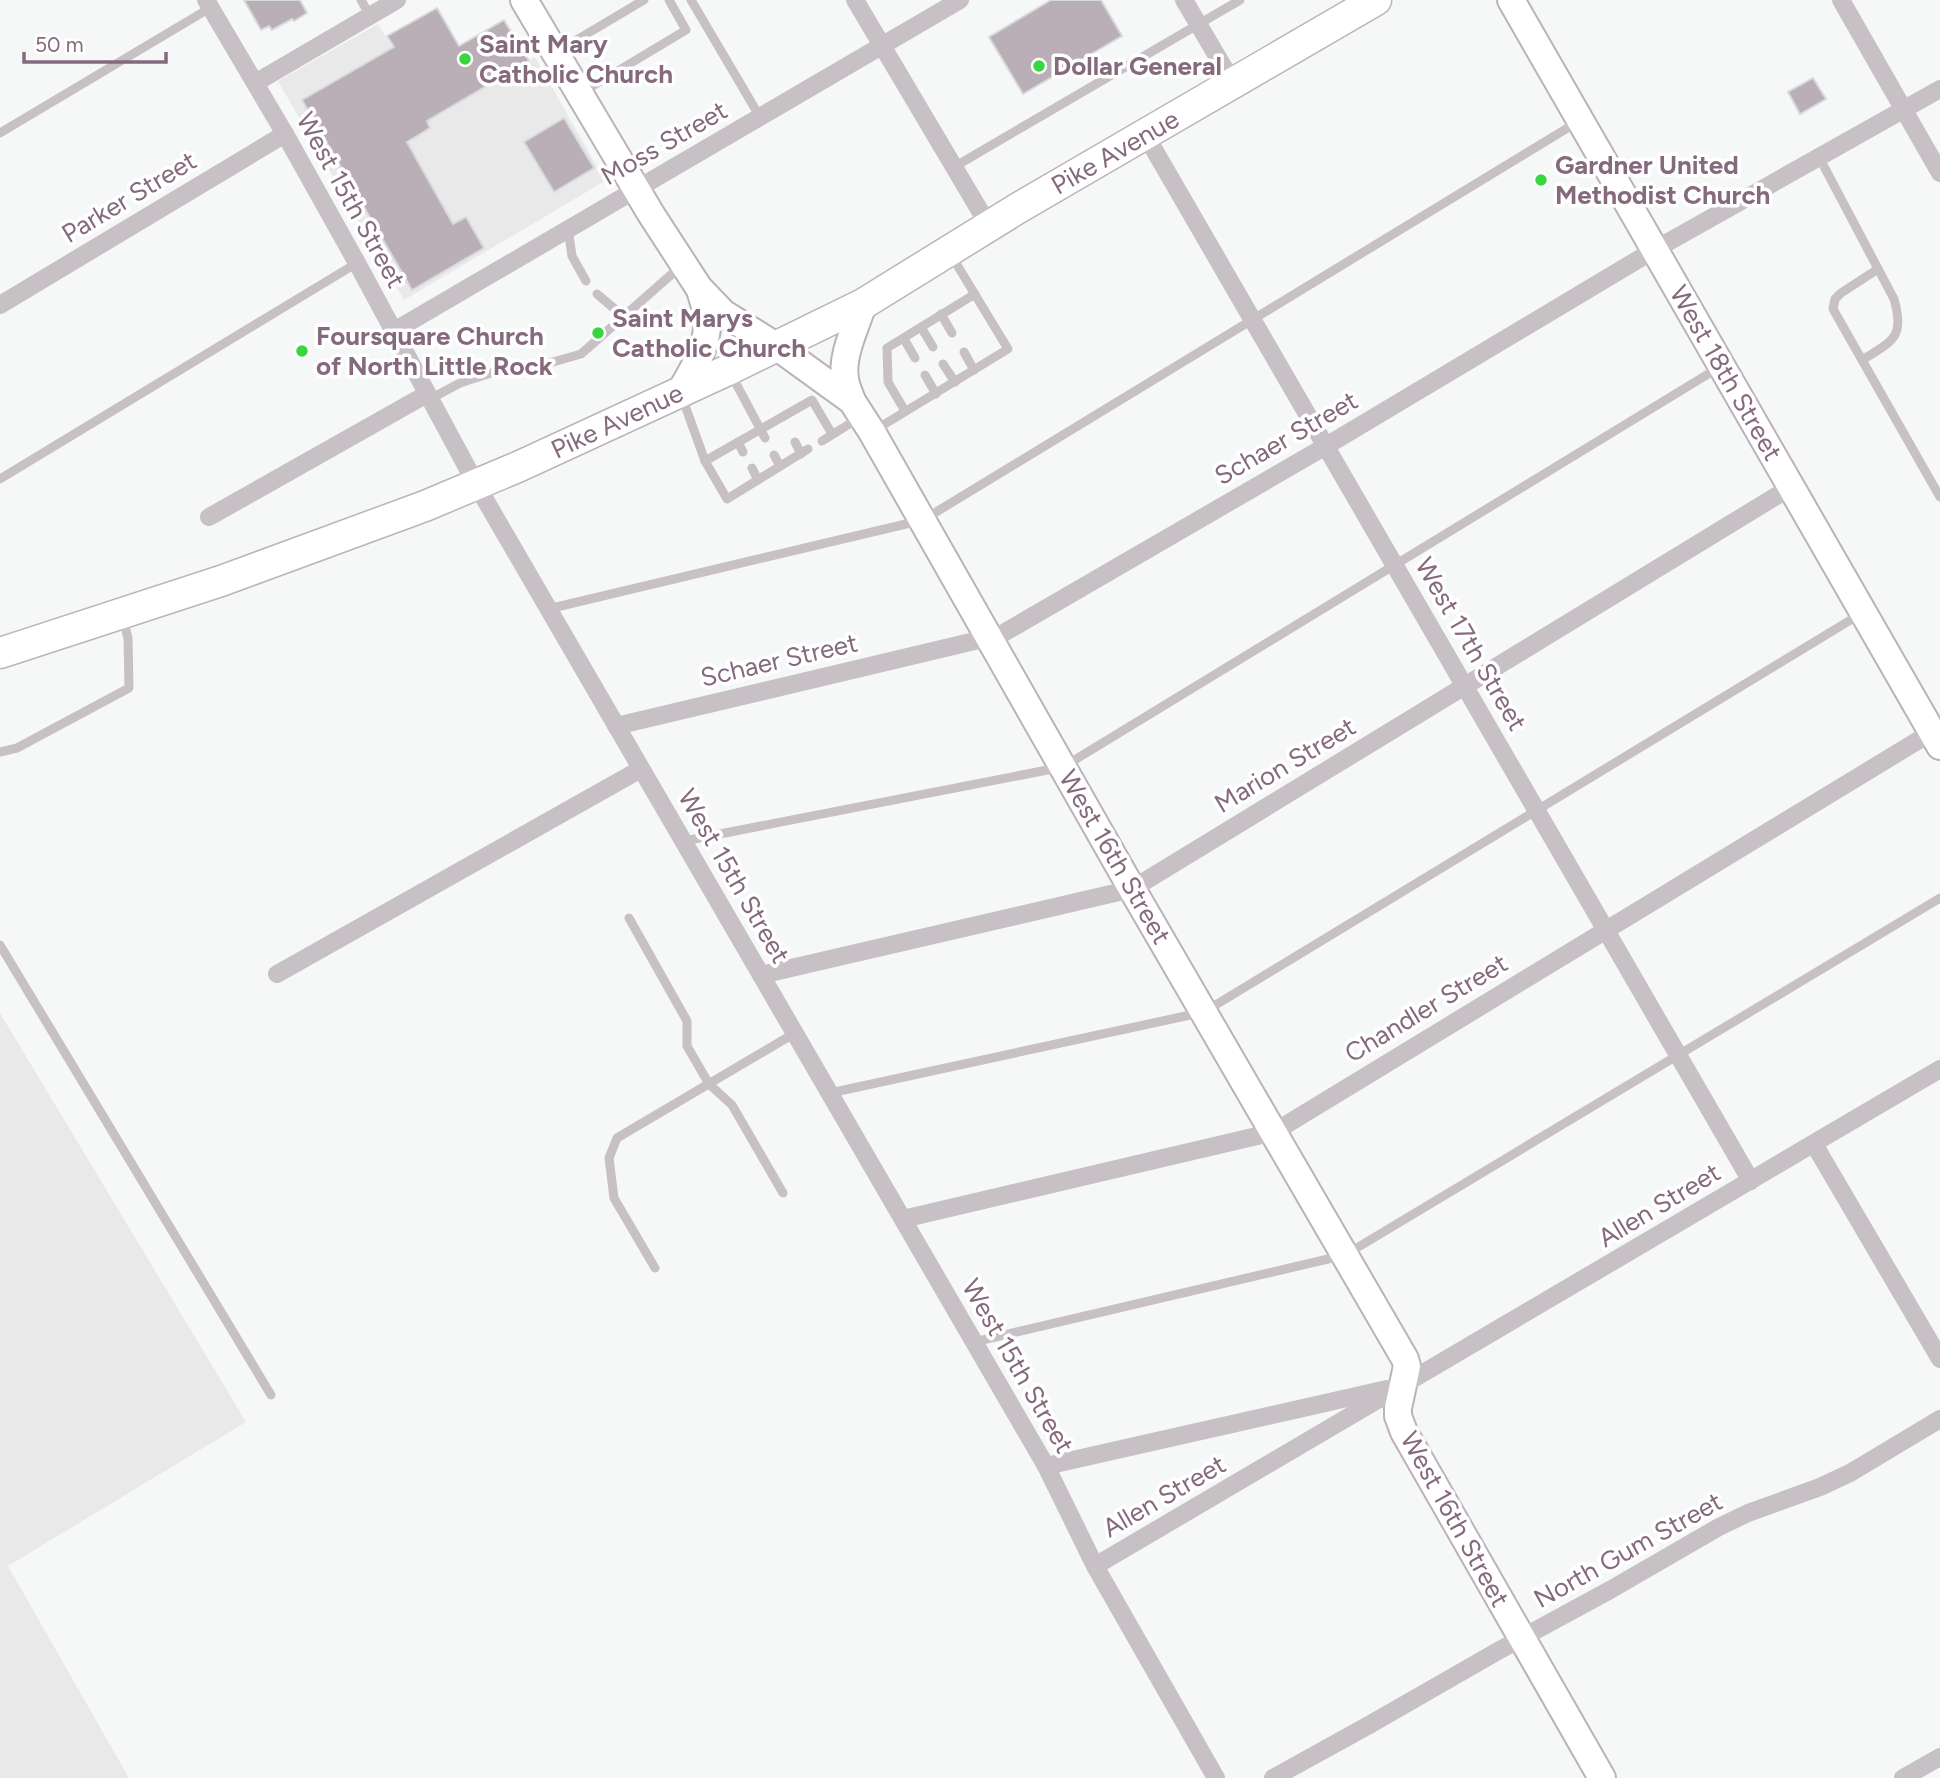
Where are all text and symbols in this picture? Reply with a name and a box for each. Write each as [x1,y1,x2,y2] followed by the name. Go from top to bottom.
[24,21,166,65] scale bar
[479,28,673,90] place label: Saint Mary Catholic Church
[35,32,84,57] text: 50 m
[1053,50,1222,82] place label: Dollar General
[457,51,473,67] marker: Saint Mary Catholic Church
[1031,58,1047,74] marker: Dollar General
[595,94,733,192] street label: Moss Street
[1046,103,1184,201] street label: Pike Avenue
[290,107,413,293] street label: West 15th Street
[56,144,202,250] street label: Parker Street
[1555,149,1770,211] place label: Gardner United Methodist Church
[1533,172,1549,188] marker: Gardner United Methodist Church
[1663,280,1789,466] street label: West 18th Street
[612,302,806,364] place label: Saint Marys Catholic Church
[316,320,553,382] place label: Foursquare Church of North Little Rock
[590,325,606,341] marker: Saint Marys Catholic Church
[294,343,310,359] marker: Foursquare Church of North Little Rock
[546,376,688,466] street label: Pike Avenue
[1209,384,1363,492] street label: Schaer Street
[1408,552,1534,736] street label: West 17th Street
[697,626,861,694] street label: Schaer Street
[1209,710,1361,820] street label: Marion Street
[1052,764,1178,950] street label: West 16th Street
[671,783,797,969] street label: West 15th Street
[1339,947,1513,1069] street label: Chandler Street
[1592,1156,1726,1254] street label: Allen Street
[955,1273,1081,1459] street label: West 15th Street
[1394,1426,1516,1612] street label: West 16th Street
[1097,1448,1231,1544] street label: Allen Street
[1528,1485,1728,1615] street label: North Gum Street

